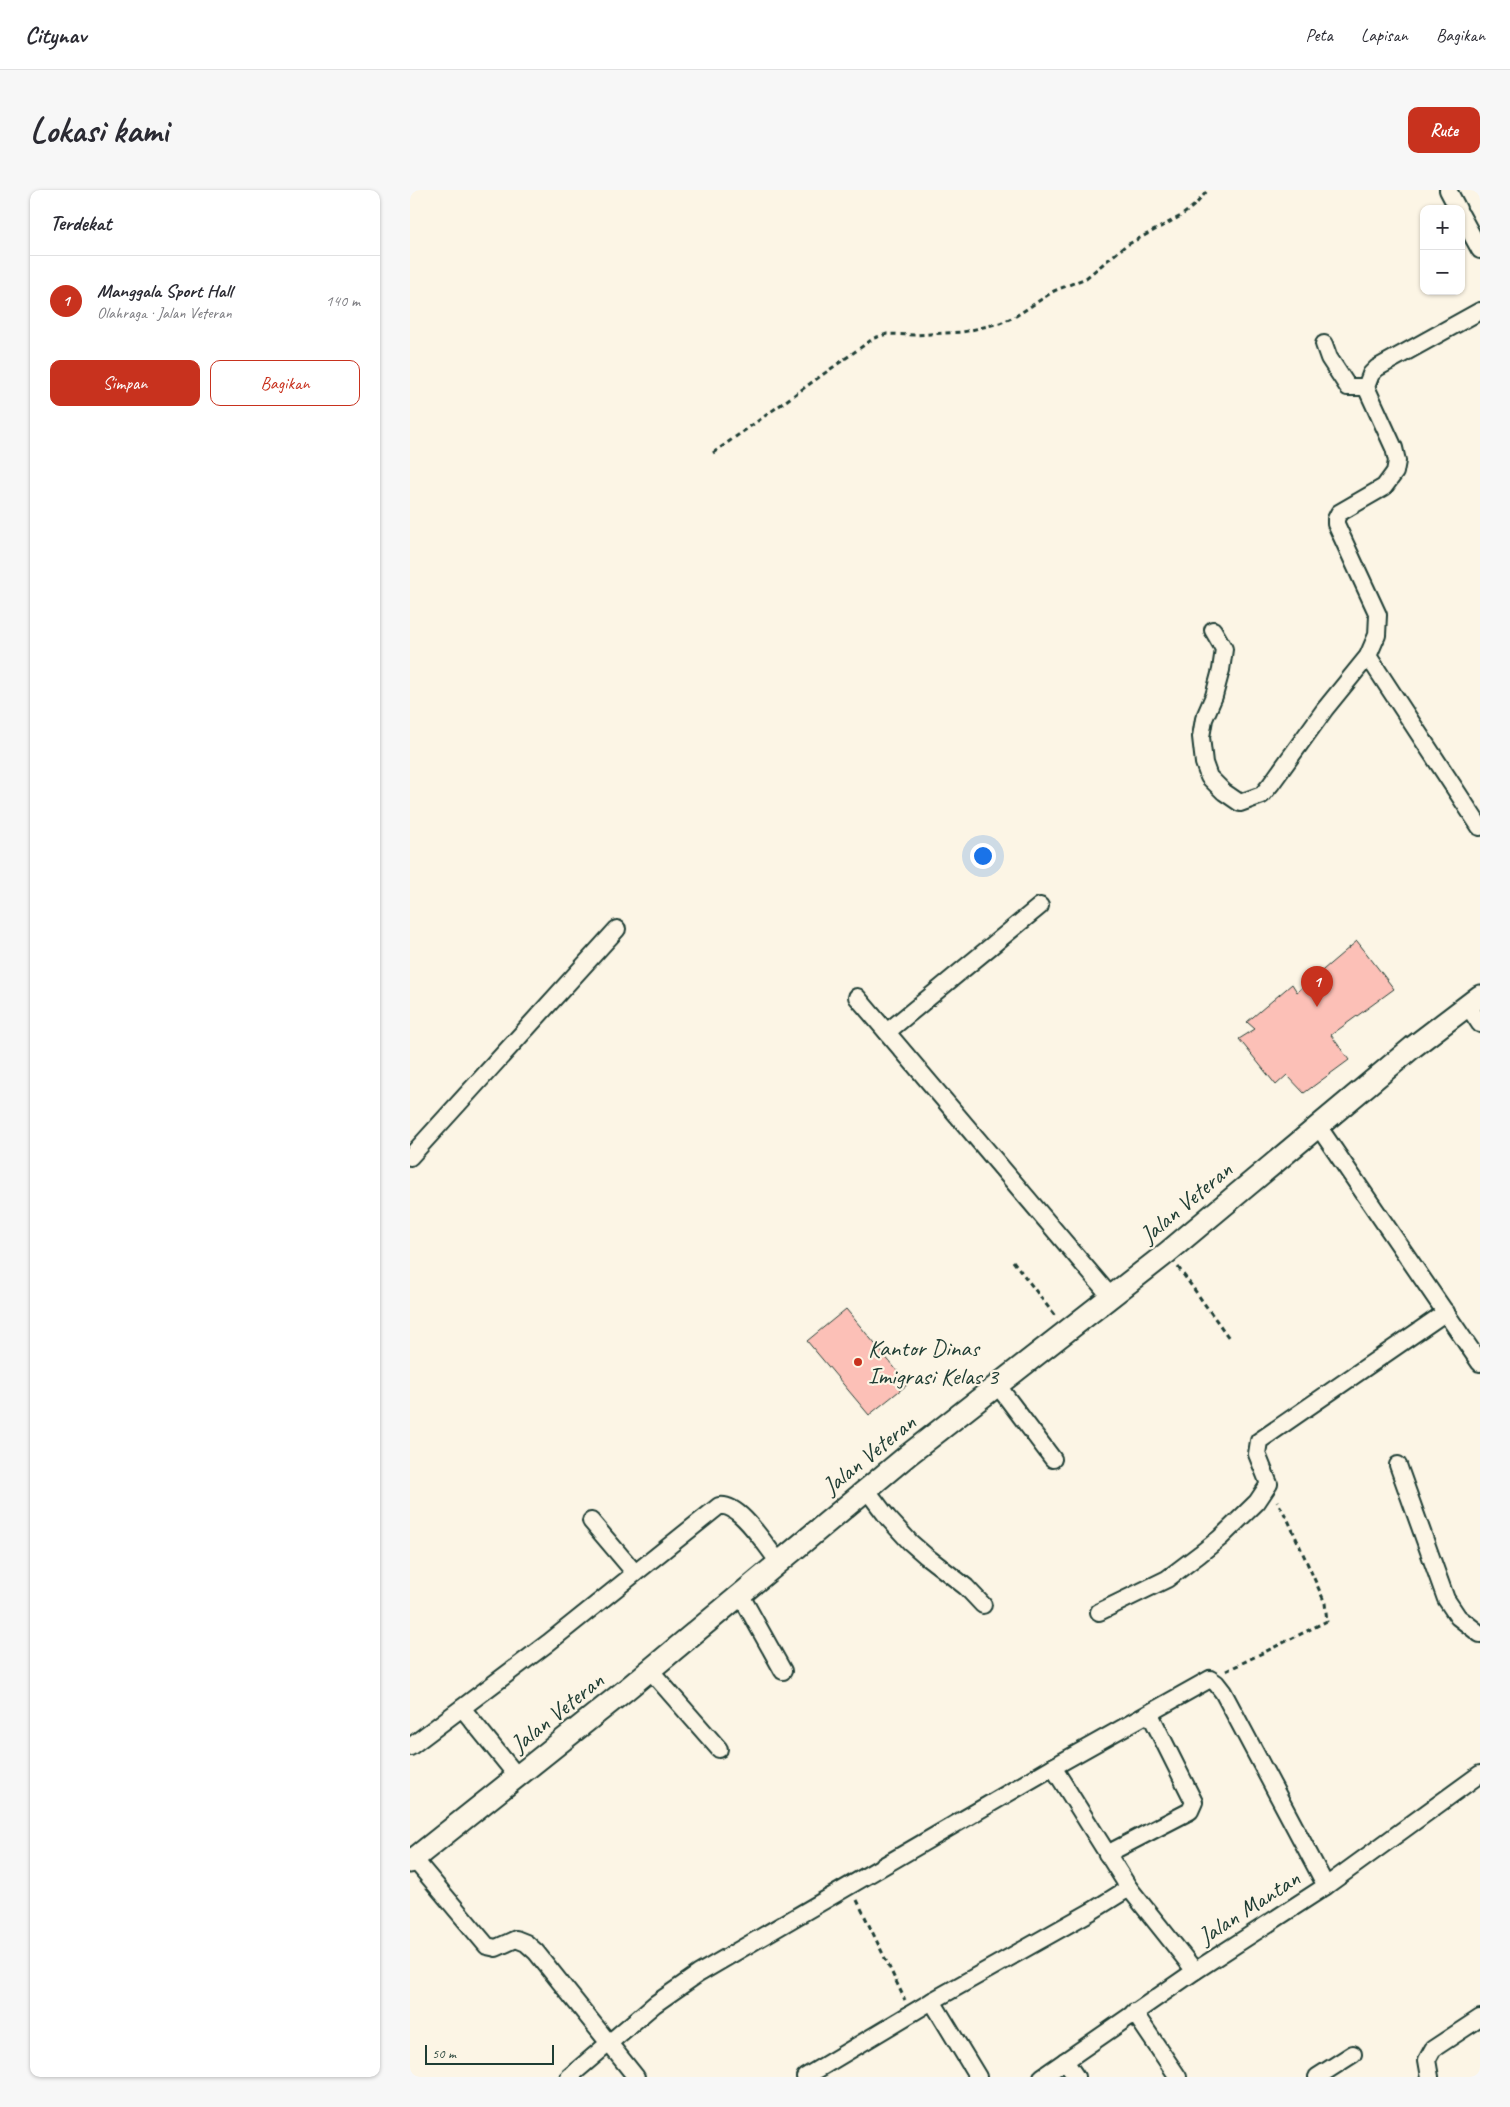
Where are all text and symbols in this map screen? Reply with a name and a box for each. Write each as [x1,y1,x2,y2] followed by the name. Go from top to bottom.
[25,20,86,50] text: Citynav
[1306,24,1333,46] text: Peta
[1361,24,1408,46] text: Lapisan
[1436,24,1485,46] text: Bagikan
[1408,107,1480,153] button: Rute
[30,108,168,153] text: Lokasi kami
[1420,205,1465,295] map controls
[1420,205,1465,250] button: +
[50,210,111,236] text: Terdekat
[1420,250,1465,295] button: −
[97,279,232,303] text: Manggala Sport Hall
[62,291,70,311] text: 1
[326,291,360,311] text: 140 m
[97,303,232,323] text: Olahraga · Jalan Veteran
[50,360,200,406] button: Simpan
[210,360,360,406] button: Bagikan
[970,843,996,869] your location
[1301,966,1333,1007] pin: 1
[1133,1155,1239,1250] street label: Jalan Veteran
[868,1333,1000,1391] place label: Kantor Dinas Imigrasi Kelas 3
[852,1356,864,1368] marker: Kantor Dinas Imigrasi Kelas 3
[815,1407,922,1501] street label: Jalan Veteran
[503,1665,610,1759] street label: Jalan Veteran
[1192,1863,1306,1951] street label: Jalan Mantan
[425,2042,554,2065] scale bar
[432,2045,456,2062] text: 50 m

